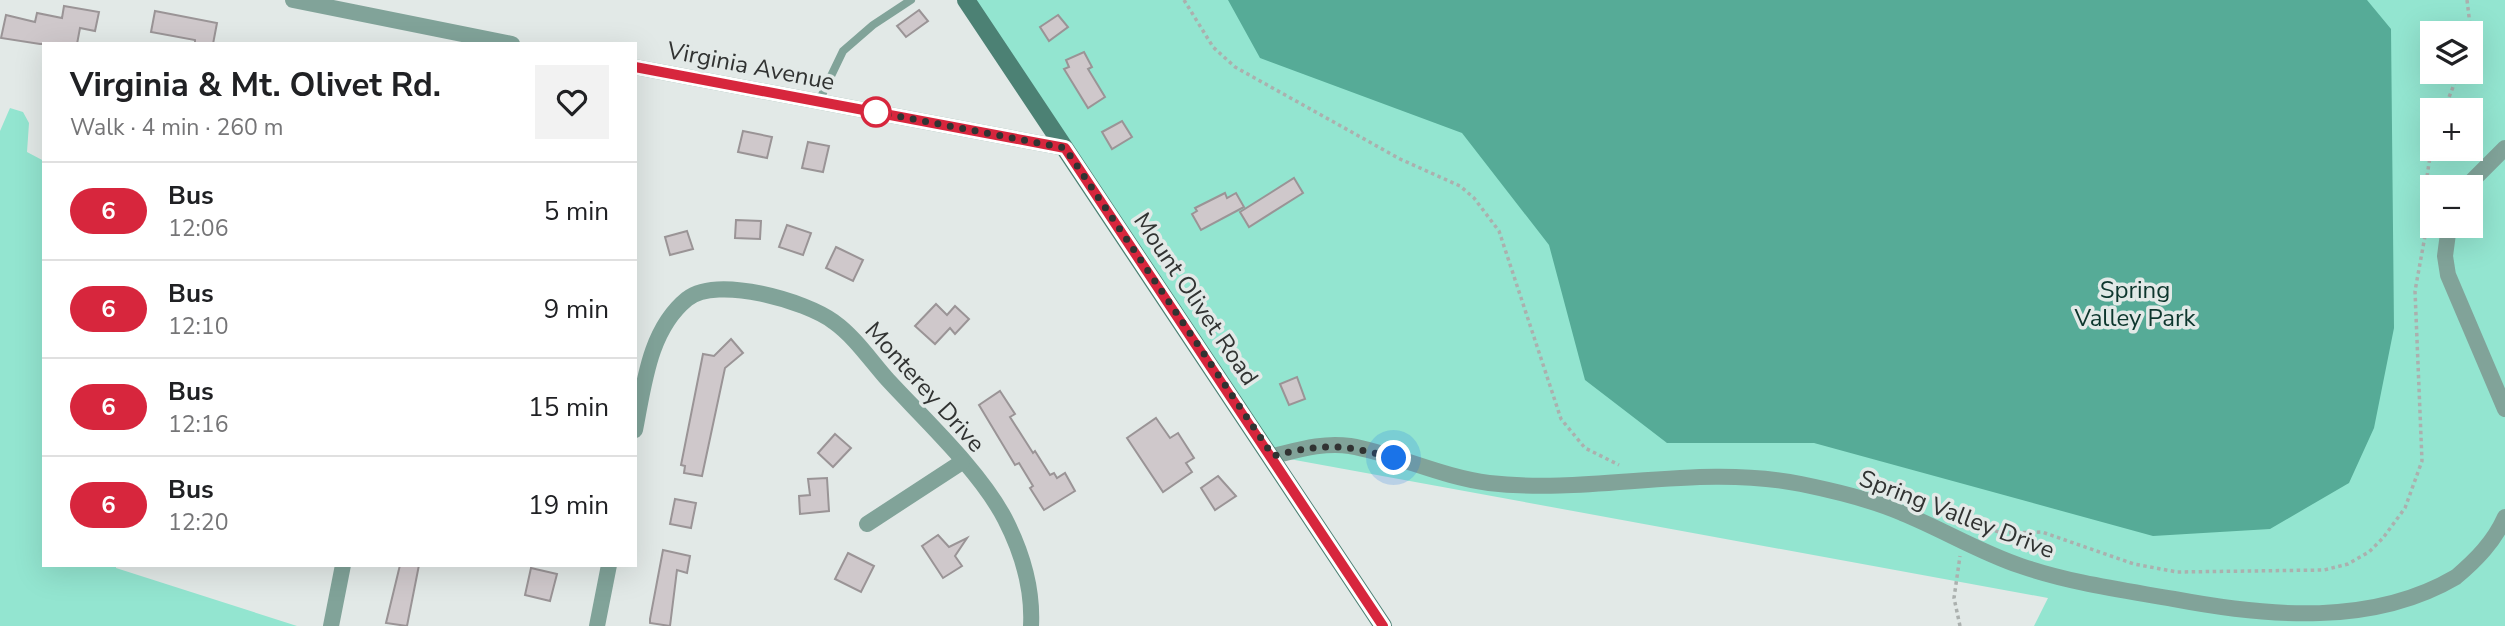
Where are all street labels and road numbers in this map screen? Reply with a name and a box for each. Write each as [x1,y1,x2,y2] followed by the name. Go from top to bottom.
[664,34,837,98] street label: Virginia Avenue
[1126,206,1266,392] street label: Mount Olivet Road
[858,315,992,459] street label: Monterey Drive
[1855,462,2059,566] street label: Spring Valley Drive

